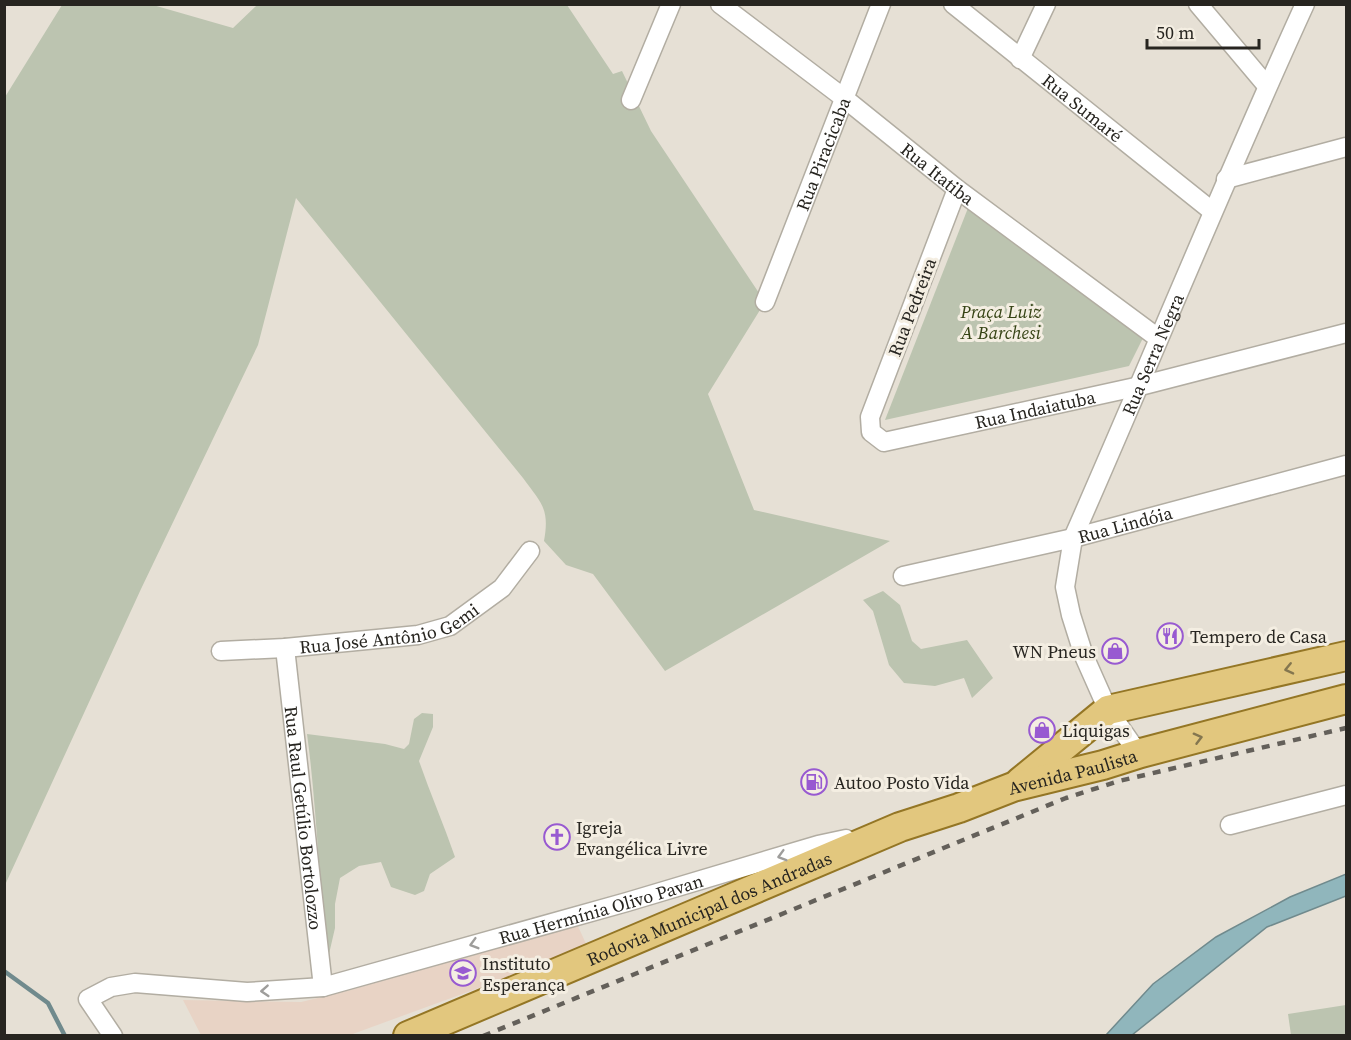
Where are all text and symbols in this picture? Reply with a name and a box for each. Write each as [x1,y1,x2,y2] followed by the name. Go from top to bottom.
[1147,12,1260,50] scale bar
[1156,20,1194,45] text: 50 m
[1037,68,1128,148] street label: Rua Sumaré
[789,93,856,214] street label: Rua Piracicaba
[896,136,981,211] street label: Rua Itatiba
[882,253,943,360] street label: Rua Pedreira
[1115,289,1190,419] street label: Rua Serra Negra
[960,299,1042,345] park label: Praça Luiz A Barchesi
[972,383,1098,434] street label: Rua Indaiatuba
[1075,499,1176,549] street label: Rua Lindóia
[298,597,484,659] street label: Rua José Antônio Gemi
[1155,621,1185,651] restaurant icon: Tempero de Casa
[1190,624,1328,649] place label: Tempero de Casa
[1100,636,1130,666] shop icon: WN Pneus
[1013,639,1096,664] place label: WN Pneus
[1285,662,1295,675] one-way arrow
[279,705,329,931] street label: Rua Raul Getúlio Bortolozzo
[1027,715,1057,745] shop icon: Liquigas
[1062,718,1130,743] place label: Liquigas
[1192,732,1202,745] one-way arrow
[1006,742,1141,800] street label: Avenida Paulista
[799,767,829,797] fuel station icon: Autoo Posto Vida
[834,770,970,795] place label: Autoo Posto Vida
[576,815,708,861] place label: Igreja Evangélica Livre
[542,822,572,852] church icon: Igreja Evangélica Livre
[583,845,836,971] street label: Rodovia Municipal dos Andradas
[777,849,788,861] one-way arrow
[496,867,706,950] street label: Rua Hermínia Olivo Pavan
[469,937,479,950] one-way arrow
[482,951,566,997] place label: Instituto Esperança
[448,958,478,988] school or university icon: Instituto Esperança
[260,984,269,997] one-way arrow

